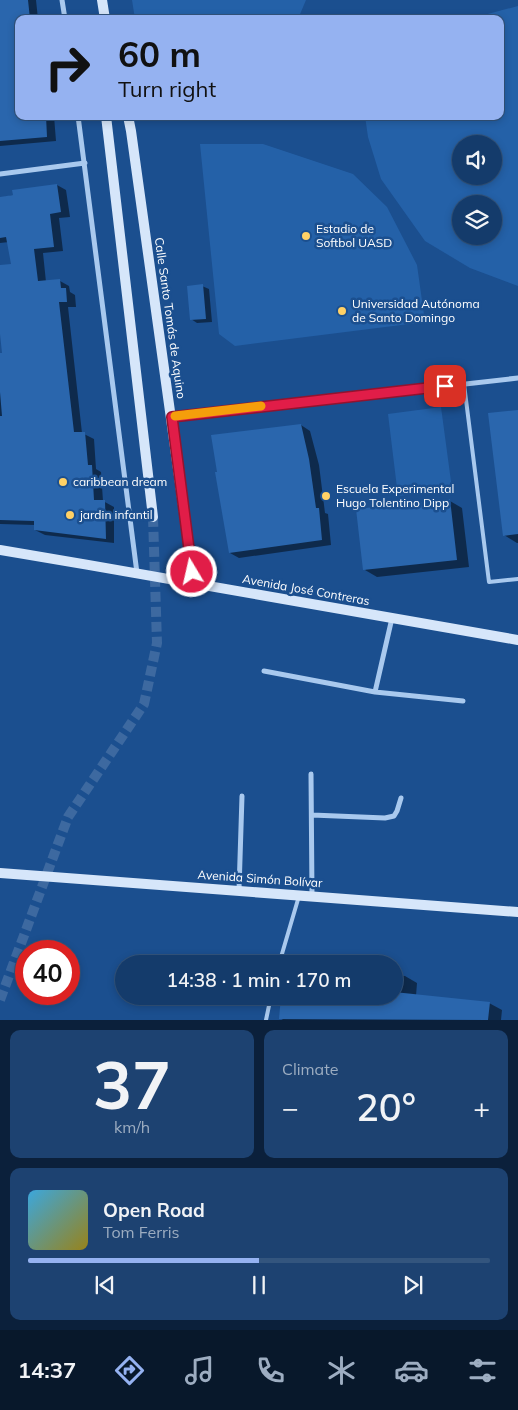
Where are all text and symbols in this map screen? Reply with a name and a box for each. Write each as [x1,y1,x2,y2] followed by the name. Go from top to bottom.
[118,32,201,76] text: 60 m
[35,35,100,100] icon: right
[118,75,216,103] text: Turn right
[452,135,502,245] map controls
[452,135,502,185] button: sound
[452,195,502,245] button: layers
[316,221,392,250] place label: Estadio de Softbol UASD
[300,230,312,242] marker: Estadio de Softbol UASD
[152,236,189,400] street label: Calle Santo Tomás de Aquino
[352,296,480,325] place label: Universidad Autónoma de Santo Domingo
[336,305,348,317] marker: Universidad Autónoma de Santo Domingo
[424,365,466,407] pin
[431,372,459,400] icon: arrive
[73,474,167,489] place label: caribbean dream
[57,476,69,488] marker: caribbean dream
[336,481,454,510] place label: Escuela Experimental Hugo Tolentino Dipp
[320,490,332,502] marker: Escuela Experimental Hugo Tolentino Dipp
[79,507,153,522] place label: jardin infantil
[64,509,76,521] marker: jardin infantil
[165,545,217,597] position arrow
[241,571,371,608] street label: Avenida José Contreras
[197,867,324,890] street label: Avenida Simón Bolívar
[15,940,80,1005] speed limit sign: 40
[166,968,352,992] text: 14:38 · 1 min · 170 m
[93,1044,171,1125] text: 37
[282,1059,338,1079] text: Climate
[356,1083,416,1131] text: 20°
[282,1090,299,1125] text: −
[473,1090,490,1125] text: +
[114,1117,150,1137] text: km/h
[103,1198,205,1222] text: Open Road
[103,1222,180,1242] text: Tom Ferris
[91,1271,119,1299] icon: previous
[245,1271,273,1299] icon: pause
[399,1271,427,1299] icon: next
[112,1353,147,1388] icon: directions
[182,1353,217,1388] icon: music
[253,1353,288,1388] icon: phone
[324,1353,359,1388] icon: climate
[394,1353,429,1388] icon: car
[465,1353,500,1388] icon: filters
[18,1356,76,1384] text: 14:37

